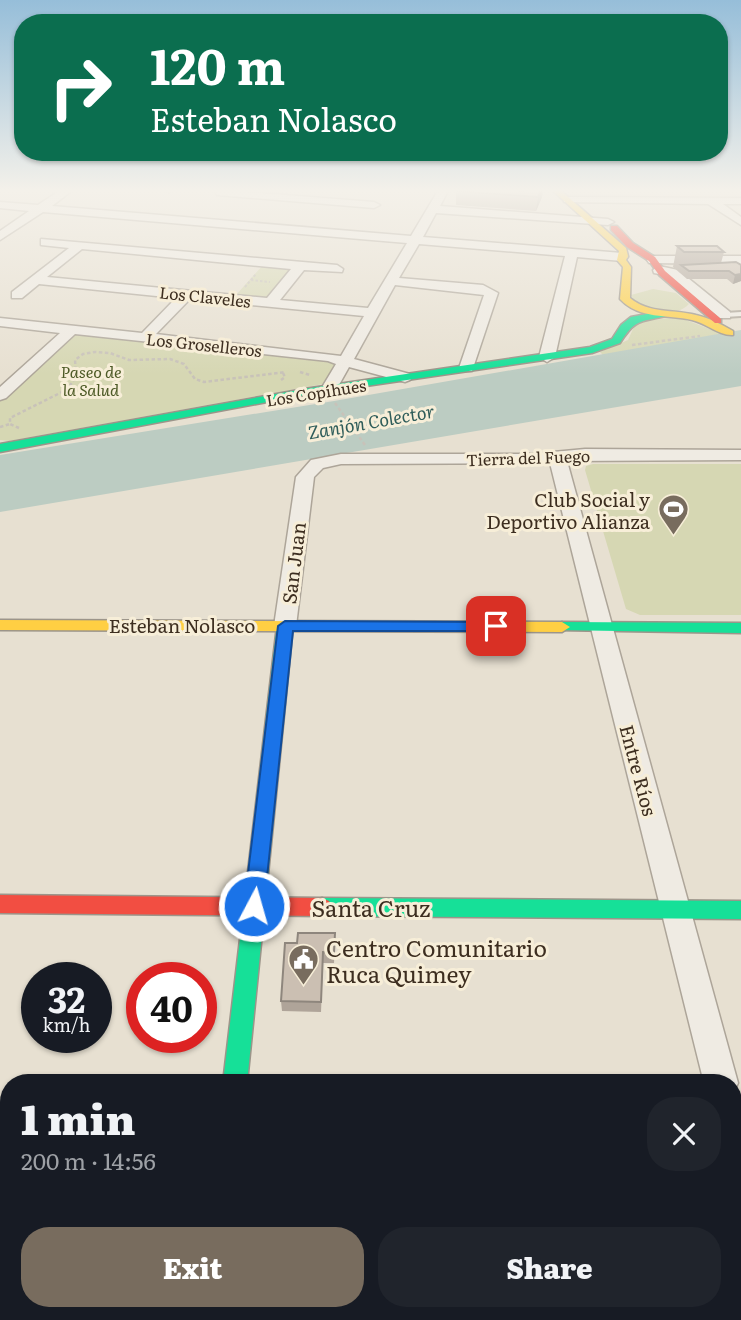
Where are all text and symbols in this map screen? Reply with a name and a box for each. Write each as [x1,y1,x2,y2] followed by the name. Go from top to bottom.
[150,27,285,100] text: 120 m
[35,42,126,133] icon: right
[150,94,397,142] text: Esteban Nolasco
[158,279,252,313] street label: Los Claveles
[145,326,263,362] street label: Los Groselleros
[60,359,122,401] park label: Paseo de la Salud
[264,372,368,412] street label: Los Copíhues
[305,397,437,445] water label: Zanjón Colector
[465,443,591,471] street label: Tierra del Fuego
[486,485,651,535] place label: Club Social y Deportivo Alianza
[656,493,690,537] sports icon: Club Social y Deportivo Alianza
[274,520,312,606] street label: San Juan
[466,596,526,656] pin
[477,607,515,645] icon: arrive
[109,611,255,639] street label: Esteban Nolasco
[613,721,665,819] street label: Entre Ríos
[217,869,291,943] position arrow
[311,890,431,924] street label: Santa Cruz
[326,930,547,990] place label: Centro Comunitario Ruca Quimey
[286,943,320,987] public building icon: Centro Comunitario Ruca Quimey
[126,962,217,1053] speed limit sign: 40
[48,972,85,1024] text: 32
[43,1011,90,1038] text: km/h
[21,1086,136,1148] text: 1 min
[647,1097,721,1171] button: close
[21,1143,156,1177] text: 200 m · 14:56
[21,1227,364,1307] button: Exit
[378,1227,721,1307] button: Share

